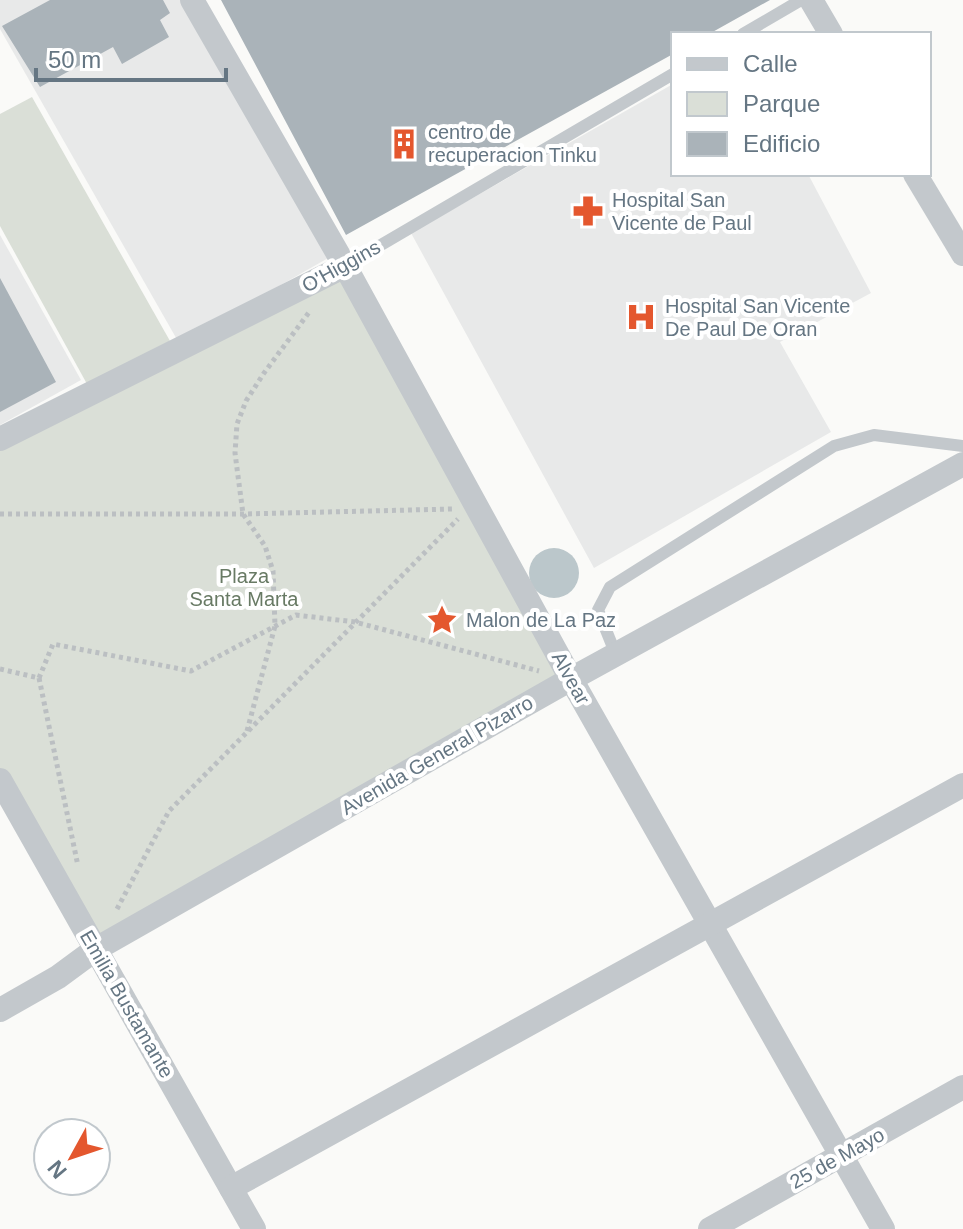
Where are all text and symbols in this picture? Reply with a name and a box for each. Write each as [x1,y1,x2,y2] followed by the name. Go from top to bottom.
[36,32,226,82] scale bar
[671,32,931,176] legend
[48,46,101,73] text: 50 m
[743,50,798,77] text: Calle
[743,90,820,117] text: Parque
[428,121,597,166] place label: centro de recuperacion Tinku
[387,127,421,161] building icon: centro de recuperacion Tinku
[743,130,820,157] text: Edificio
[612,189,752,234] place label: Hospital San Vicente de Paul
[571,194,605,228] pharmacy icon: Hospital San Vicente de Paul
[298,236,384,296] street label: O'Higgins
[665,295,850,340] place label: Hospital San Vicente De Paul De Oran
[624,300,658,334] hospital icon: Hospital San Vicente De Paul De Oran
[190,565,299,610] park label: Plaza Santa Marta
[425,603,459,637] place icon: Malon de La Paz
[466,609,616,631] place label: Malon de La Paz
[548,648,595,708] street label: Alvear
[337,691,537,819] street label: Avenida General Pizarro
[76,926,178,1082] street label: Emilia Bustamante
[32,1117,112,1197] north arrow
[786,1123,888,1193] street label: 25 de Mayo
[42,1155,72,1184] text: N

